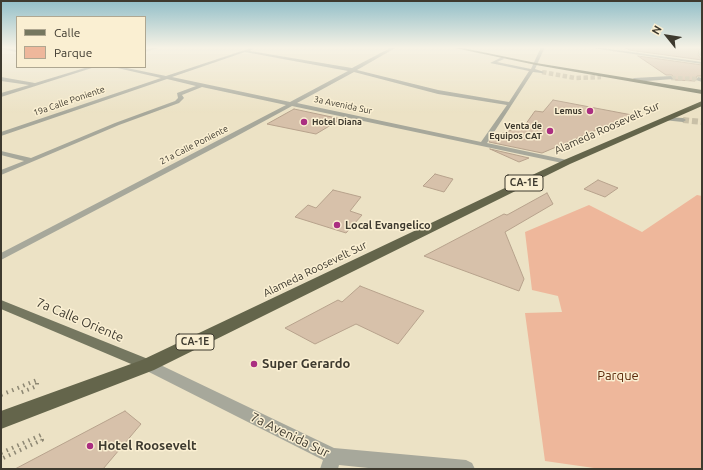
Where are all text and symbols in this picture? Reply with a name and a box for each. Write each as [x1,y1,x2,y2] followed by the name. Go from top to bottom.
[16,16,146,68] legend
[647,16,687,56] north arrow
[649,23,664,37] text: N
[54,26,80,39] text: Calle
[54,46,92,59] text: Parque
[32,84,106,118] street label: 19a Calle Poniente
[313,94,373,116] street label: 3a Avenida Sur
[552,99,662,157] street label: Alameda Roosevelt Sur
[555,106,582,116] place label: Lemus
[585,106,595,116] marker: Lemus
[299,117,309,127] marker: Hotel Diana
[312,117,362,127] place label: Hotel Diana
[489,121,542,142] place label: Venta de Equipos CAT
[158,123,230,167] street label: 21a Calle Poniente
[545,126,555,136] marker: Venta de Equipos CAT
[505,175,543,191] road number: CA-1E
[345,218,431,232] place label: Local Evangelico
[332,220,342,230] marker: Local Evangelico
[261,238,369,300] street label: Alameda Roosevelt Sur
[34,295,126,345] street label: 7a Calle Oriente
[176,334,214,350] road number: CA-1E
[262,356,350,372] place label: Super Gerardo
[249,359,259,369] marker: Super Gerardo
[597,368,639,384] park label: Parque
[248,409,332,461] street label: 7a Avenida Sur
[98,438,197,454] place label: Hotel Roosevelt
[85,441,95,451] marker: Hotel Roosevelt

